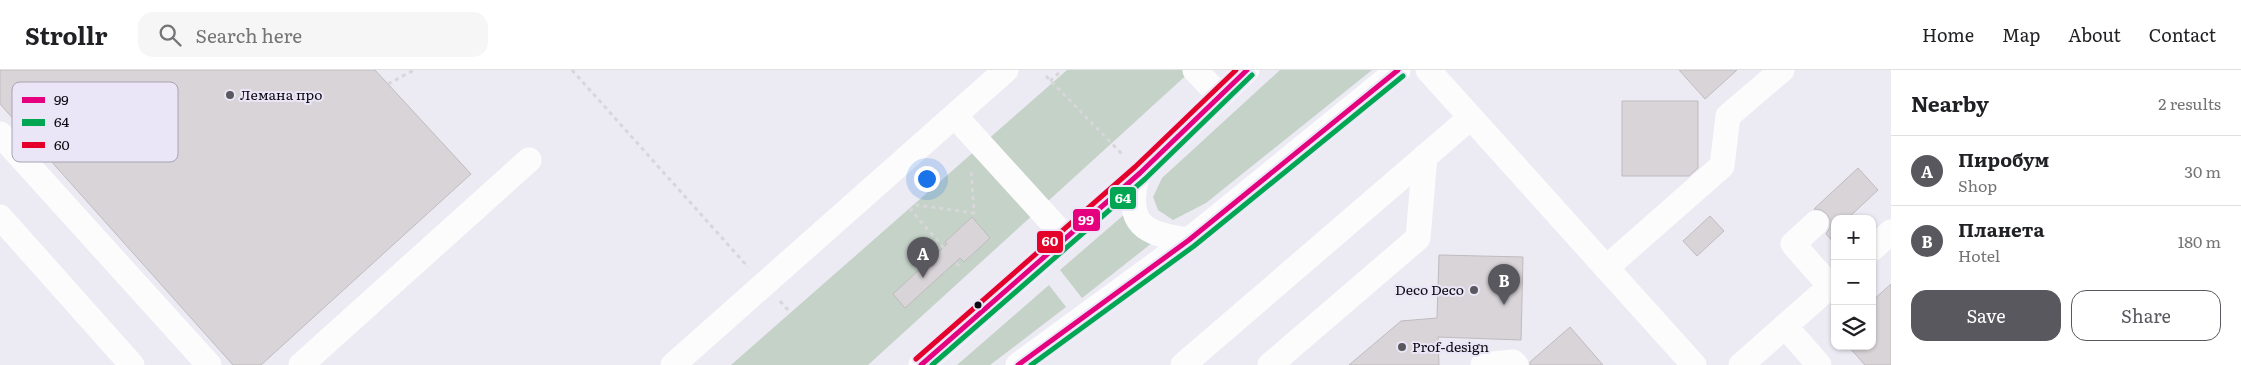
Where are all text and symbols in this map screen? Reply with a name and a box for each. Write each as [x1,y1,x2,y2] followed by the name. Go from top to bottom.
[138,12,488,57] search box
[25,17,108,52] text: Strollr
[156,21,184,49] icon: search
[196,21,302,49] text: Search here
[1922,21,1974,48] text: Home
[2002,21,2040,48] text: Map
[2068,21,2121,48] text: About
[2149,21,2216,48] text: Contact
[12,82,178,162] legend
[240,84,322,104] place label: Лемана про
[1911,87,1989,118] text: Nearby
[54,89,69,109] text: 99
[224,89,236,101] marker: Лемана про
[2158,91,2221,115] text: 2 results
[54,111,70,131] text: 64
[54,134,70,154] text: 60
[1958,145,2049,173] text: Пиробум
[1921,159,1933,183] text: A
[2184,159,2221,183] text: 30 m
[914,166,940,192] your location
[1958,173,1997,197] text: Shop
[1109,186,1137,210] line badge: 64
[1115,187,1132,207] text: 64
[1072,208,1101,232] line badge: 99
[1078,209,1094,229] text: 99
[1831,215,1876,350] map controls
[1831,215,1876,260] button: +
[1958,215,2045,243] text: Планета
[1921,229,1933,253] text: B
[2178,229,2221,253] text: 180 m
[1036,230,1064,254] line badge: 60
[1042,230,1059,250] text: 60
[907,237,939,278] pin: A
[1958,243,2000,267] text: Hotel
[1831,260,1876,305] button: −
[1488,264,1520,305] pin: B
[1395,279,1464,299] place label: Deco Deco
[1468,284,1480,296] marker: Deco Deco
[1911,290,2061,341] button: Save
[2071,290,2221,341] button: Share
[973,300,983,310] unlabelled marker
[1831,305,1876,350] button: layers
[1412,336,1489,356] place label: Prof-design
[1396,341,1408,353] marker: Prof-design

